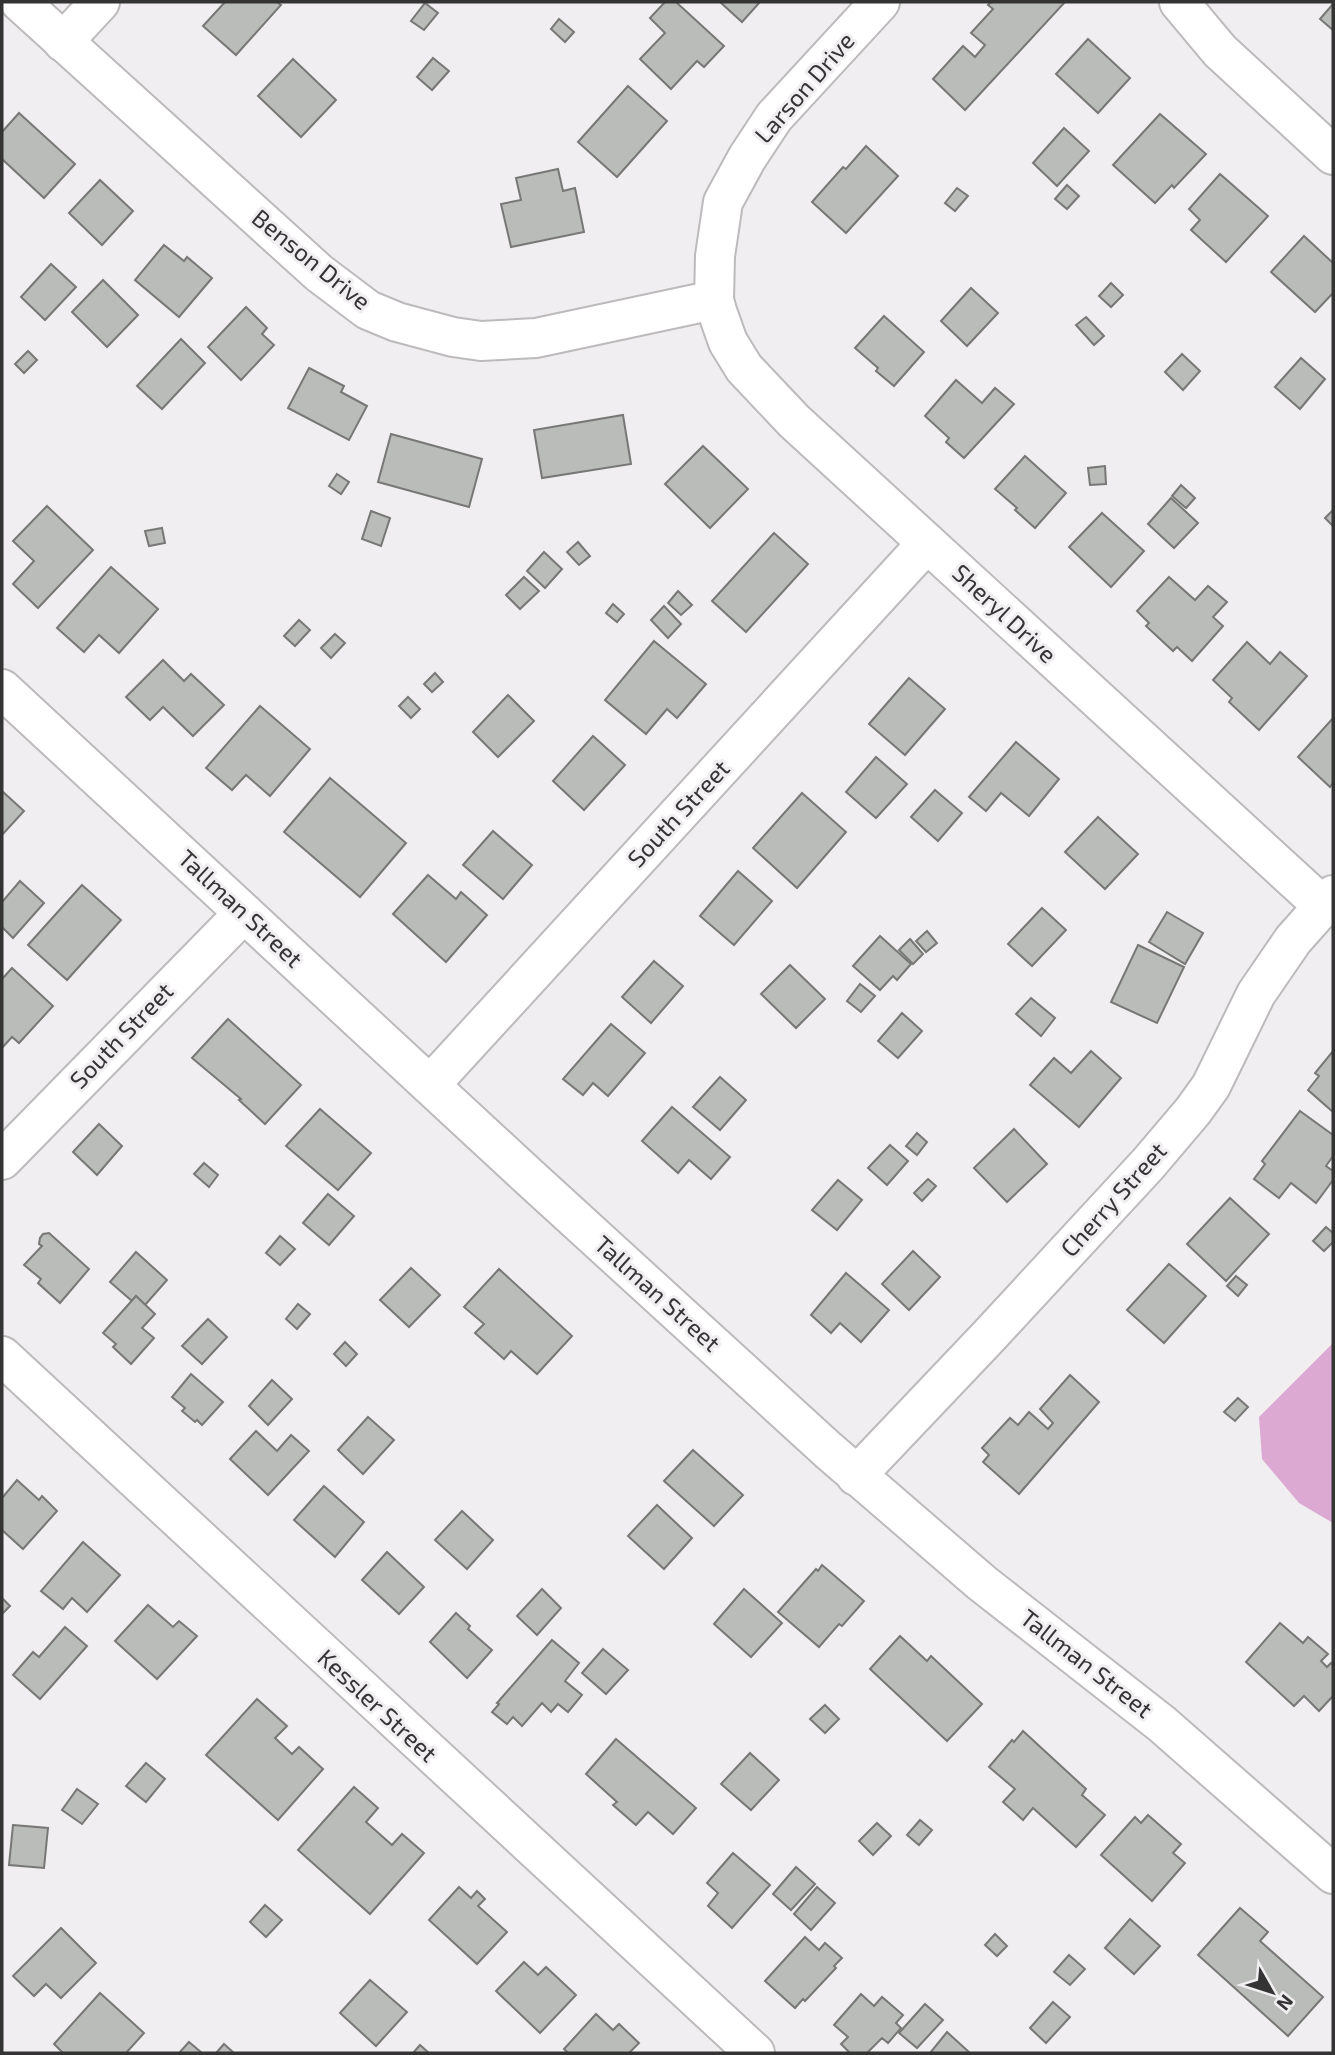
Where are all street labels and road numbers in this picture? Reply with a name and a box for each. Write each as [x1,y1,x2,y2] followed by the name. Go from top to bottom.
[748,26,860,148] street label: Larson Drive
[247,202,377,315] street label: Benson Drive
[947,557,1063,668] street label: Sheryl Drive
[621,753,735,873] street label: South Street
[173,843,309,973] street label: Tallman Street
[63,976,179,1094] street label: South Street
[1054,1136,1172,1262] street label: Cherry Street
[589,1229,727,1357] street label: Tallman Street
[1015,1602,1159,1723] street label: Tallman Street
[312,1642,444,1767] street label: Kessler Street

